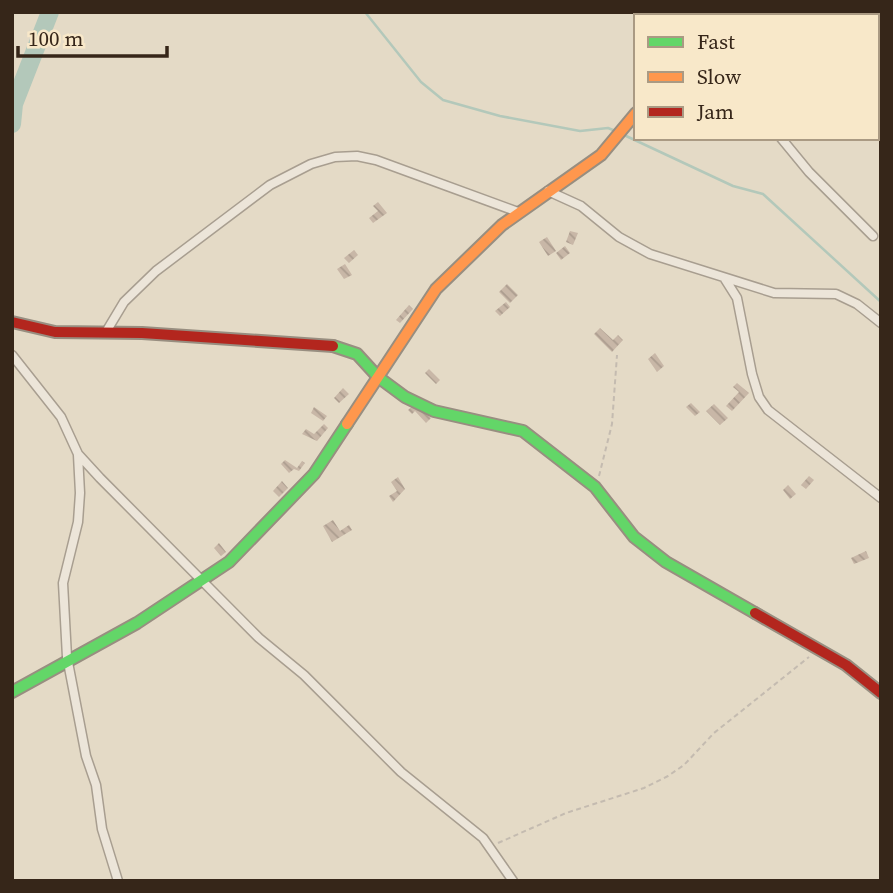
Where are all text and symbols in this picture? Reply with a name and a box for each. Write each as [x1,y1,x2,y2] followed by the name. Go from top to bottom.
[18,14,166,58] scale bar
[634,14,879,140] legend
[28,24,83,53] text: 100 m
[697,27,735,56] text: Fast
[697,62,741,91] text: Slow
[696,97,734,126] text: Jam

